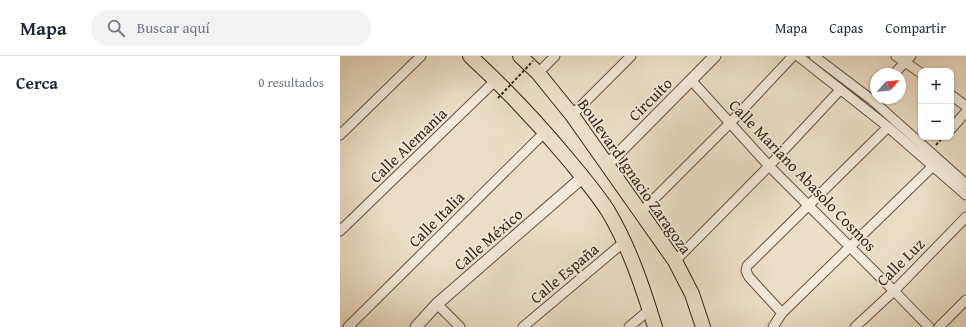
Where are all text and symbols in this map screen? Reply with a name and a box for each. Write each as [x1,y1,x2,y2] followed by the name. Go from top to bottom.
[91,10,371,46] search box
[20,14,67,42] text: Mapa
[105,17,127,39] icon: search
[137,17,210,38] text: Buscar aquí
[775,18,807,38] text: Mapa
[829,18,863,38] text: Capas
[885,18,946,38] text: Compartir
[870,68,906,104] north arrow
[918,68,954,140] map controls
[918,68,954,104] button: +
[16,70,58,95] text: Cerca
[623,72,677,126] street label: Circuito
[258,73,324,92] text: 0 resultados
[572,93,698,259] street label: Boulevard Ignacio Zaragoza
[724,94,882,256] street label: Calle Mariano Abasolo Cosmos
[364,101,452,188] street label: Calle Alemania
[918,104,954,140] button: −
[402,185,470,253] street label: Calle Italia
[448,202,528,276] street label: Calle México
[870,232,930,292] street label: Calle Luz
[524,237,604,309] street label: Calle España

